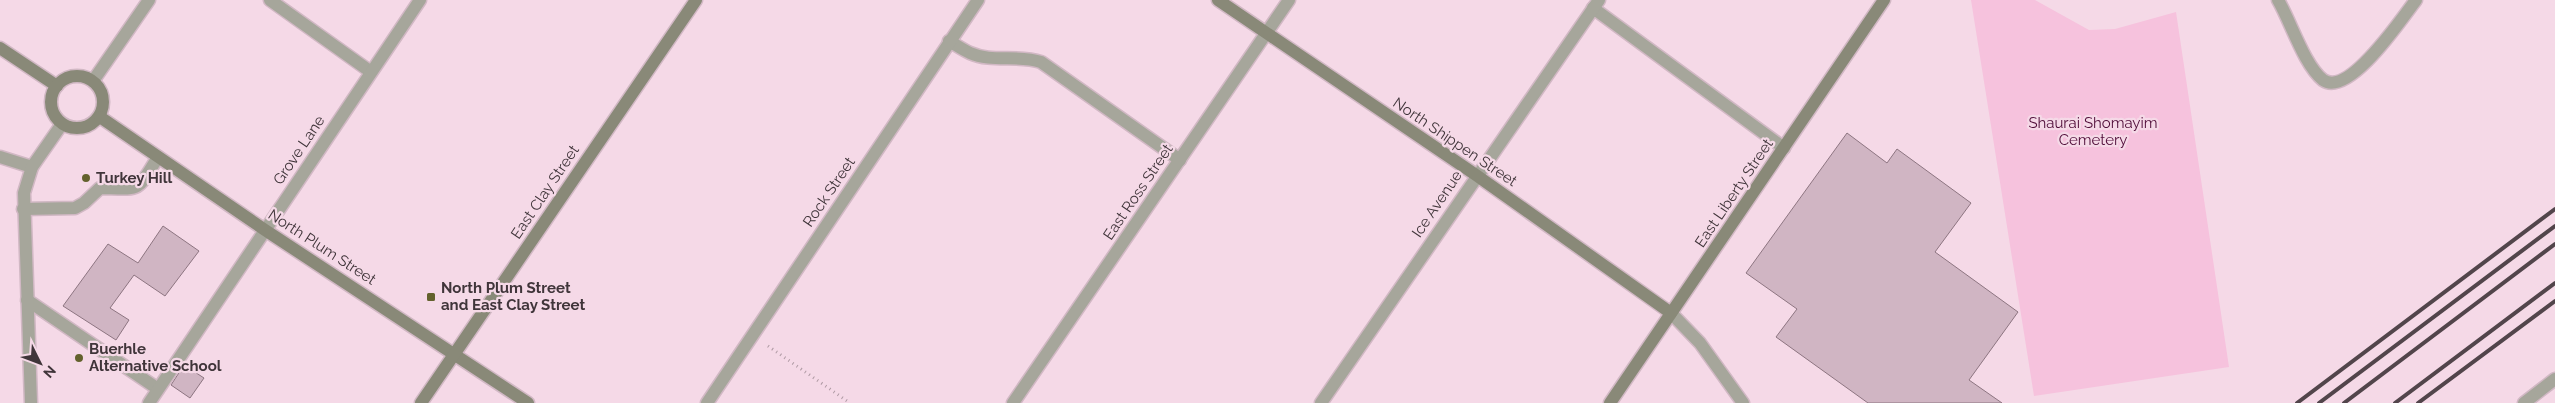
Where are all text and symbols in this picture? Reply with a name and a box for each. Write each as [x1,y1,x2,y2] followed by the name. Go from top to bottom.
[1390,94,1520,190] street label: North Shippen Street
[269,112,329,188] street label: Grove Lane
[2028,114,2158,149] park label: Shaurai Shomayim Cemetery
[1691,135,1777,251] street label: East Liberty Street
[1099,141,1177,243] street label: East Ross Street
[507,142,583,242] street label: East Clay Street
[799,154,859,230] street label: Rock Street
[1408,167,1466,241] street label: Ice Avenue
[96,169,172,187] place label: Turkey Hill
[80,172,92,184] marker: Turkey Hill
[265,205,379,289] street label: North Plum Street
[441,279,585,314] place label: North Plum Street and East Clay Street
[425,291,437,303] marker: North Plum Street and East Clay Street
[15,338,65,388] north arrow
[89,340,222,375] place label: Buerhle Alternative School
[73,352,85,364] marker: Buerhle Alternative School
[40,362,59,381] text: N

